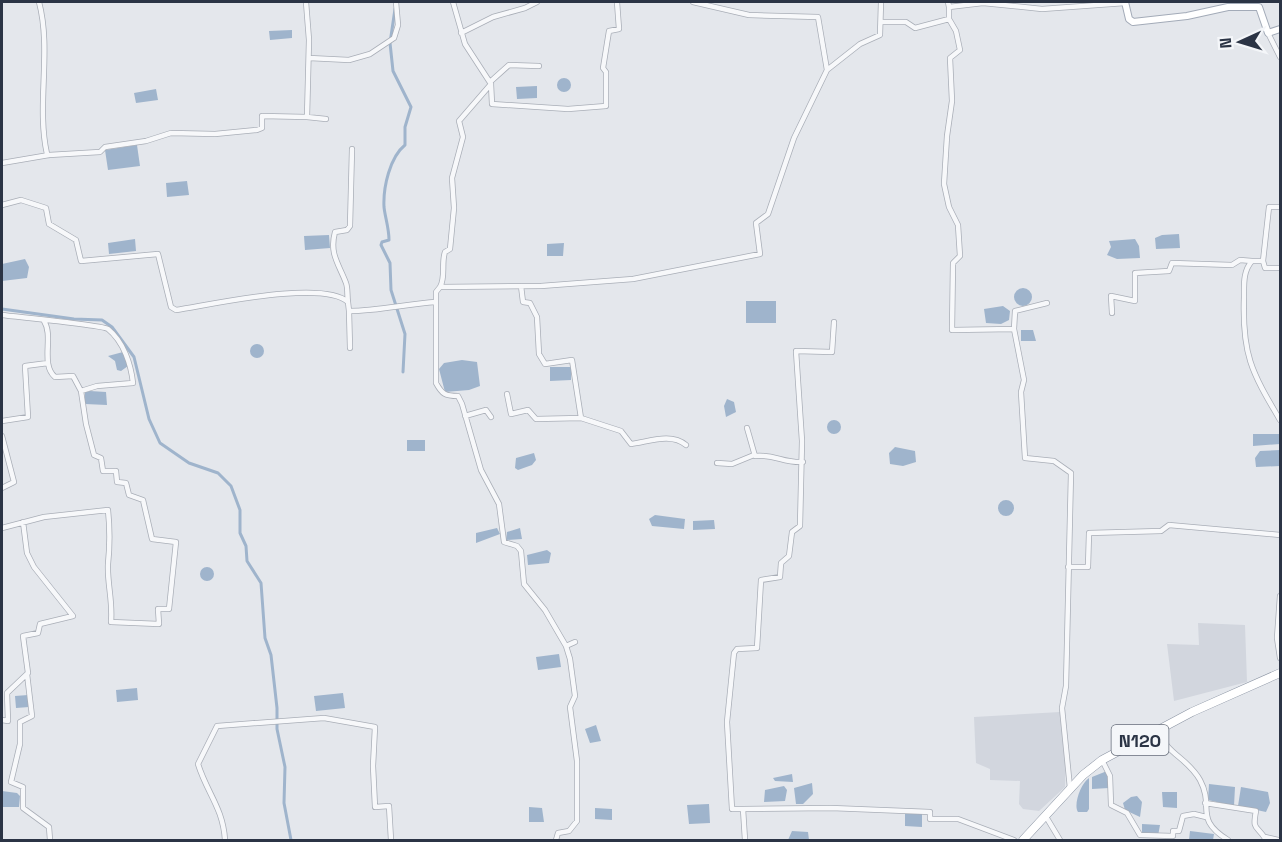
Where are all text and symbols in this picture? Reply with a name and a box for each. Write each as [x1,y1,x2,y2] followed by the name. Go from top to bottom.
[1210,12,1270,72] north arrow
[1215,37,1236,49] text: N
[1112,725,1168,755] road number: N120

